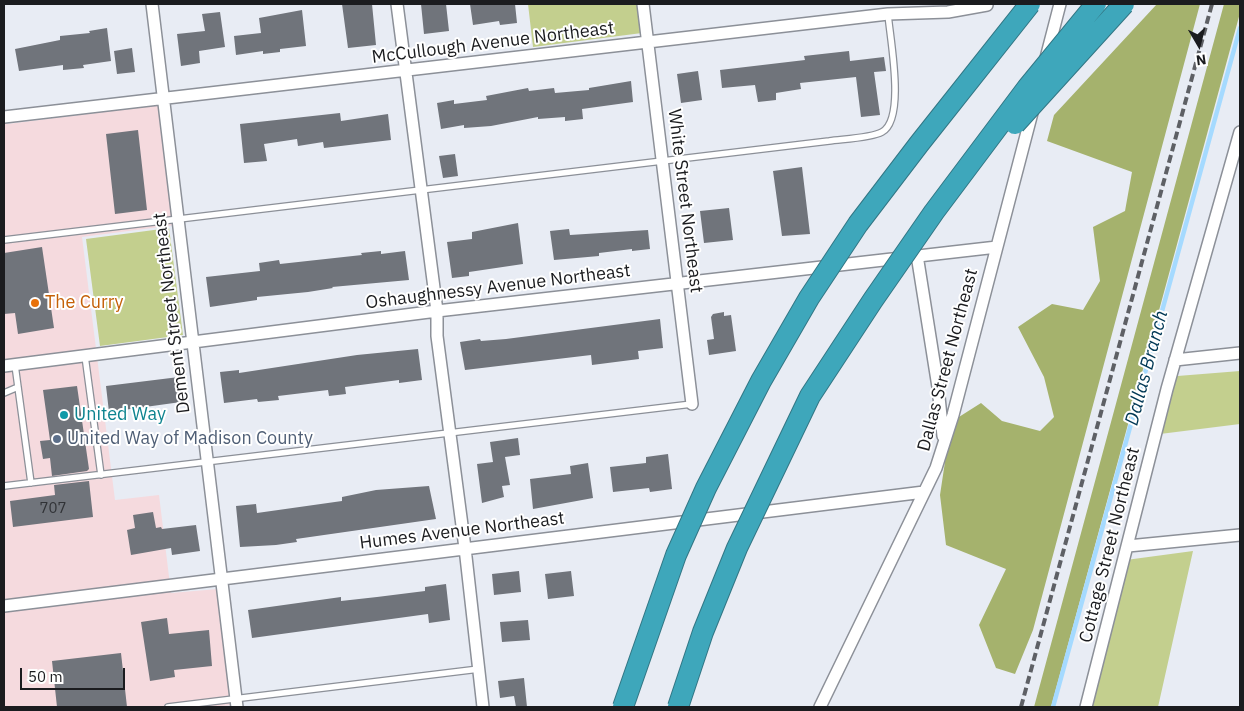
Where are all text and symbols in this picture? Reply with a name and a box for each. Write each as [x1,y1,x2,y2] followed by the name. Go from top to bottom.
[371,17,615,69] street label: McCullough Avenue Northeast
[1174,20,1224,70] north arrow
[1195,50,1207,69] text: N
[663,108,707,294] street label: White Street Northeast
[149,211,195,415] street label: Dement Street Northeast
[364,260,632,314] street label: Oshaughnessy Avenue Northeast
[913,266,983,454] street label: Dallas Street Northeast
[45,292,123,314] place label: The Curry
[29,297,41,309] marker: The Curry
[1121,308,1173,428] water label: Dallas Branch
[74,404,166,426] place label: United Way
[58,409,70,421] marker: United Way
[67,428,313,450] place label: United Way of Madison County
[51,433,63,445] marker: United Way of Madison County
[1075,445,1145,645] street label: Cottage Street Northeast
[40,500,66,518] house number: 707
[358,508,566,554] street label: Humes Avenue Northeast
[22,658,128,690] scale bar
[28,667,63,686] text: 50 m

